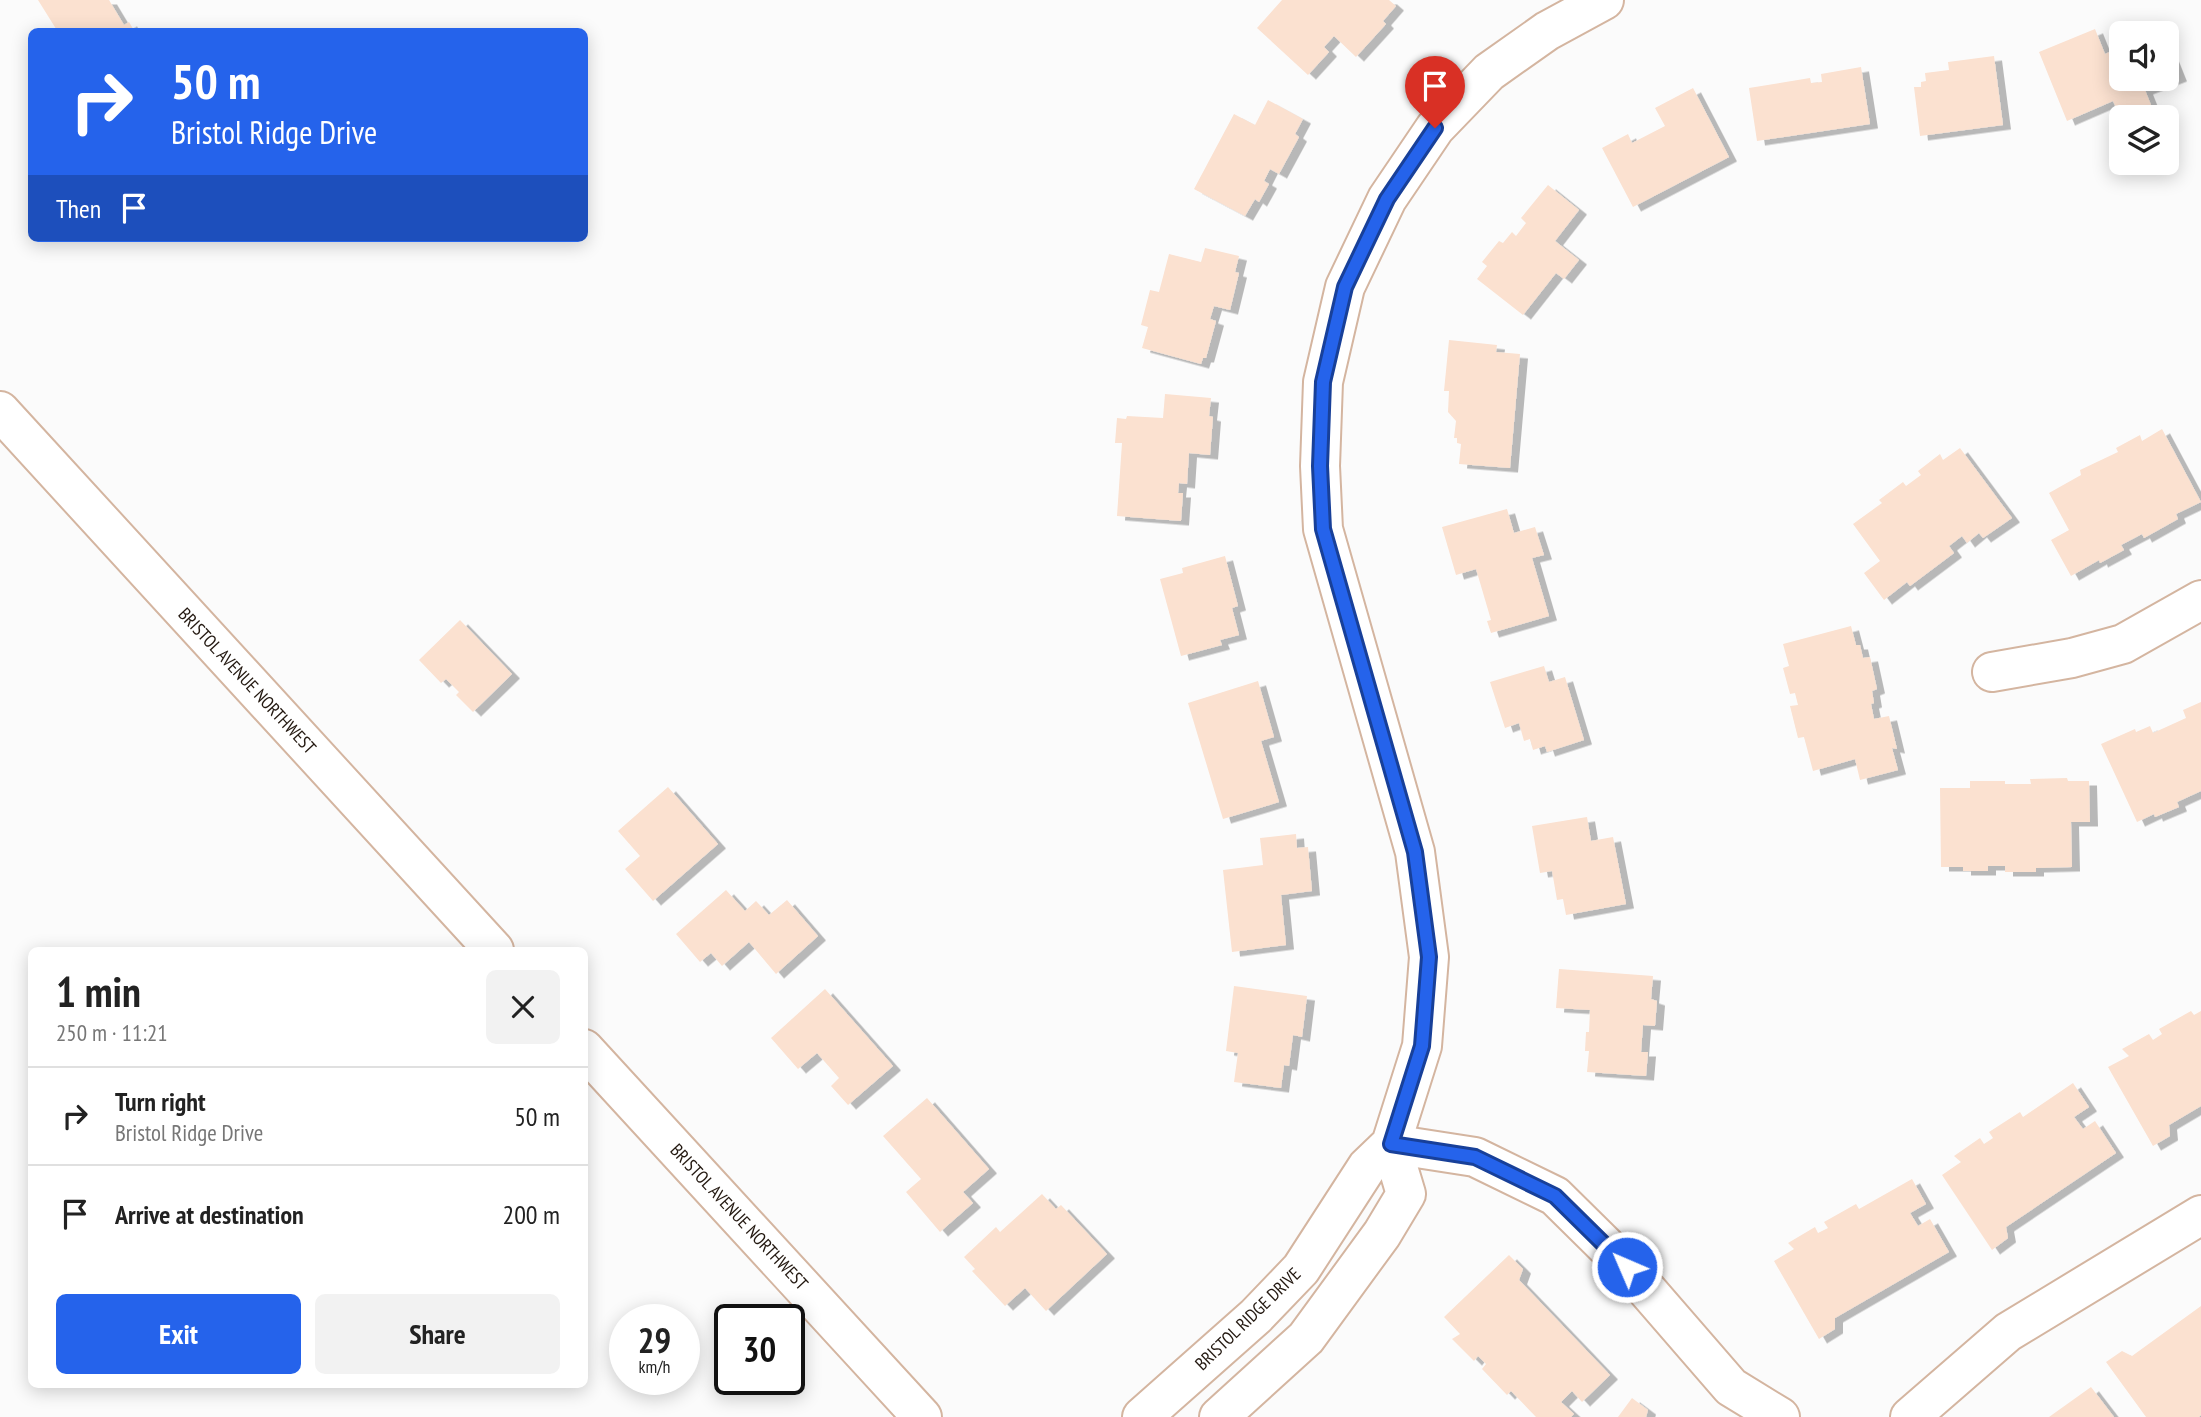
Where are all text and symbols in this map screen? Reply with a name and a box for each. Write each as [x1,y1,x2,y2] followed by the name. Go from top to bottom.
[2109,21,2179,175] map controls
[2109,21,2179,91] button: sound
[171,49,260,113] text: 50 m
[56,56,147,147] icon: right
[1405,56,1465,128] pin
[1416,67,1454,105] icon: arrive
[2109,105,2179,175] button: layers
[171,111,377,153] text: Bristol Ridge Drive
[115,189,153,227] icon: arrive
[56,192,101,225] text: Then
[174,603,321,759] street label: BRISTOL AVENUE NORTHWEST
[56,964,141,1019] text: 1 min
[486,970,560,1044] button: close
[56,1018,168,1047] text: 250 m · 11:21
[115,1085,206,1118] text: Turn right
[56,1097,94,1135] icon: right
[514,1100,560,1133] text: 50 m
[115,1118,263,1147] text: Bristol Ridge Drive
[666,1139,813,1295] street label: BRISTOL AVENUE NORTHWEST
[56,1195,94,1233] icon: arrive
[115,1198,304,1231] text: Arrive at destination
[502,1198,560,1231] text: 200 m
[1590,1230,1664,1304] position arrow
[1190,1262,1305,1375] street label: BRISTOL RIDGE DRIVE
[56,1294,301,1374] button: Exit
[315,1294,560,1374] button: Share
[714,1304,805,1395] speed limit sign: 30
[638,1317,671,1363] text: 29
[639,1355,670,1378] text: km/h

